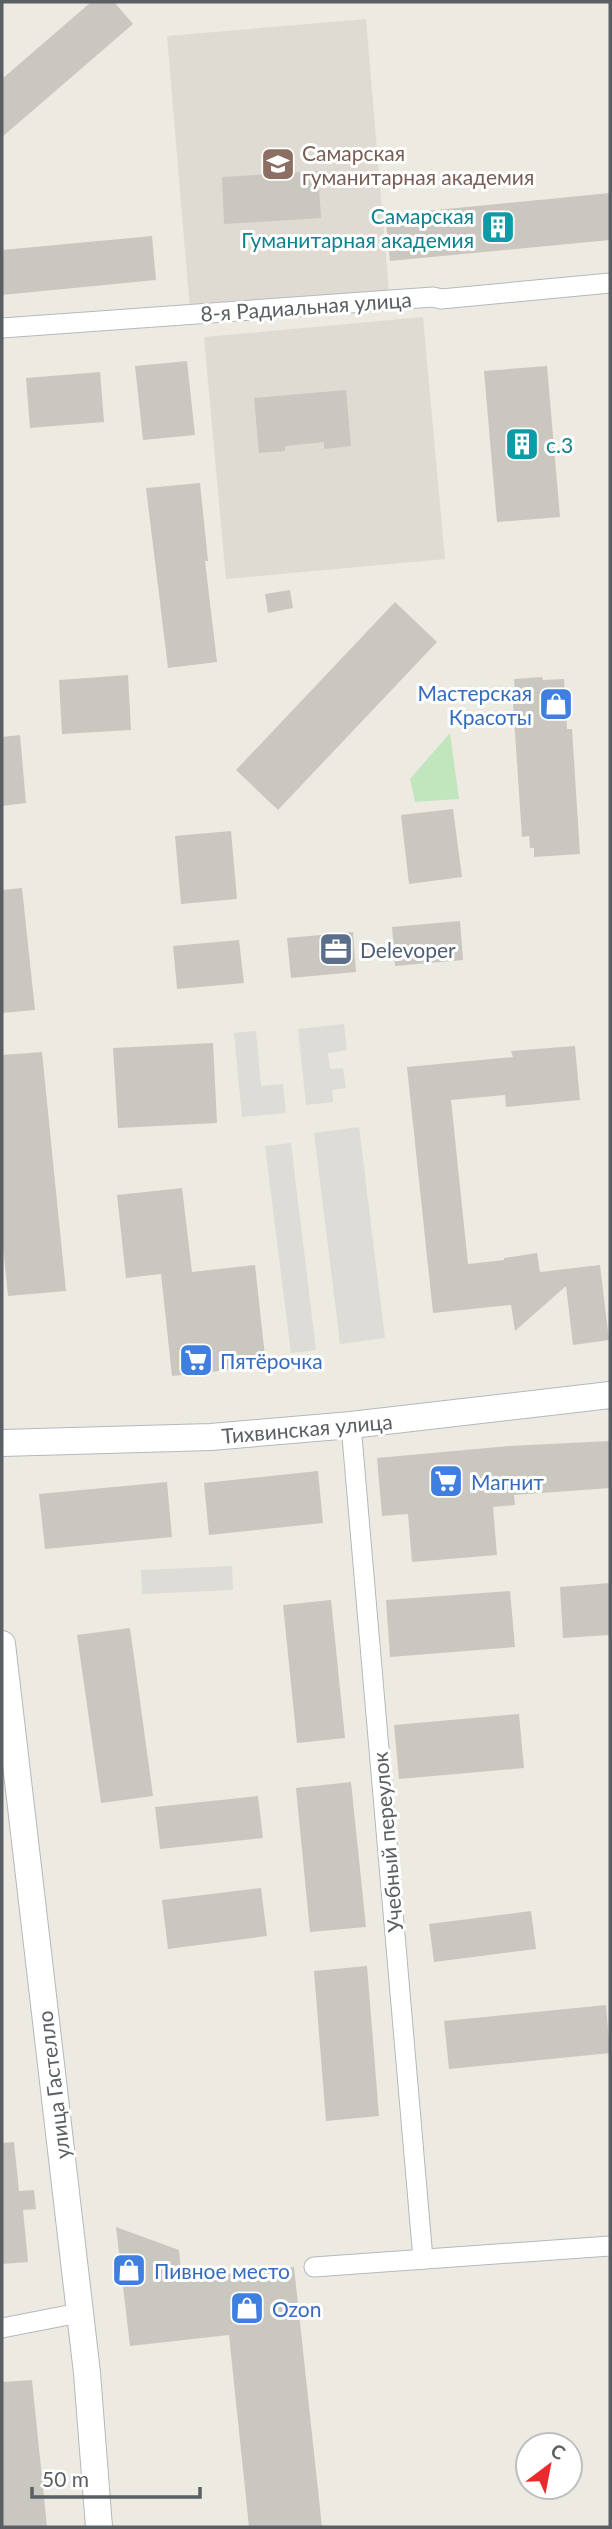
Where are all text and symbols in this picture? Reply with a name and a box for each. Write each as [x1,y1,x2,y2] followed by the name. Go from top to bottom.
[302,140,534,189] place label: Самарская гуманитарная академия
[259,145,297,183] school or university icon: Самарская гуманитарная академия
[241,203,474,252] place label: Самарская Гуманитарная академия
[479,208,517,246] building icon: Самарская Гуманитарная академия
[200,286,412,326] street label: 8-я Радиальная улица
[503,425,541,463] building icon: с.3
[546,432,573,457] place label: с.3
[418,680,532,729] place label: Мастерская Красоты
[537,685,575,723] shop icon: Мастерская Красоты
[317,930,355,968] office icon: Delevoper
[360,937,456,962] place label: Delevoper
[177,1341,215,1379] supermarket icon: Пятёрочка
[220,1348,323,1373] place label: Пятёрочка
[221,1408,393,1448] street label: Тихвинская улица
[427,1462,465,1500] supermarket icon: Магнит
[471,1469,544,1494] place label: Магнит
[367,1751,407,1933] street label: Учебный переулок
[31,2009,74,2161] street label: улица Гастелло
[110,2251,148,2289] shop icon: Пивное место
[154,2258,290,2283] place label: Пивное место
[228,2289,266,2327] shop icon: Ozon
[272,2296,322,2321] place label: Ozon
[514,2431,584,2501] north arrow
[547,2438,570,2464] text: С
[32,2456,200,2500] scale bar
[42,2466,89,2491] text: 50 m

